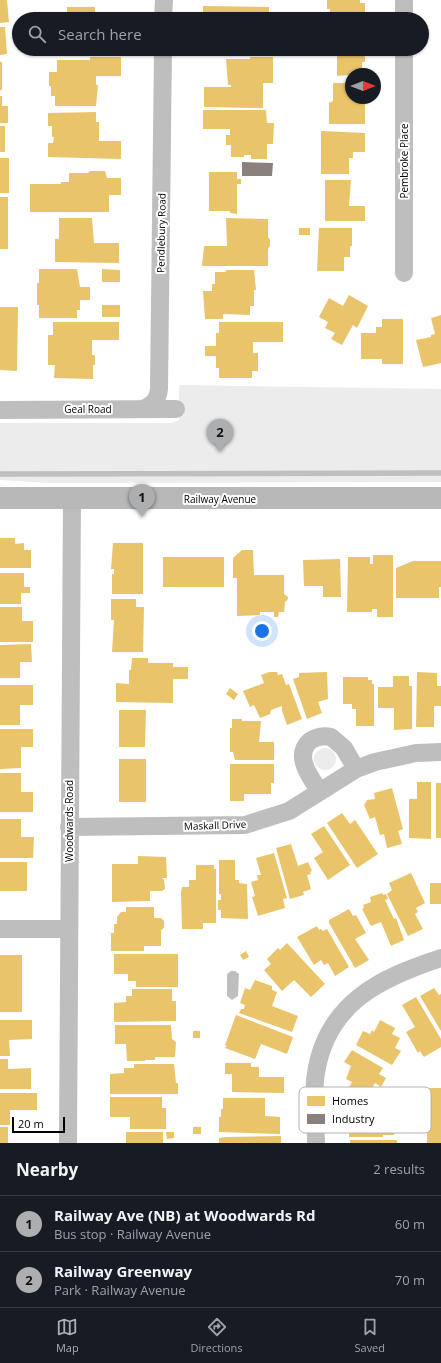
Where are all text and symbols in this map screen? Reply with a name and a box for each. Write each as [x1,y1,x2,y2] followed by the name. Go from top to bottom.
[12,12,429,56] search box
[26,23,48,45] icon: search
[58,24,142,44] text: Search here
[345,68,381,104] north arrow
[397,123,411,199] street label: Pembroke Place
[153,193,169,273] street label: Pendlebury Road
[64,402,112,416] street label: Geal Road
[207,419,233,452] pin: 2
[129,484,155,517] pin: 1
[184,492,257,506] street label: Railway Avenue
[252,621,272,641] your location
[62,780,76,862] street label: Woodwards Road
[184,817,247,833] street label: Maskall Drive
[299,1087,431,1133] legend
[332,1093,368,1108] text: Homes
[332,1111,375,1126] text: Industry
[12,1115,65,1134] scale bar
[18,1116,44,1131] text: 20 m
[16,1158,78,1181] text: Nearby
[373,1160,425,1178] text: 2 results
[54,1205,315,1225] text: Railway Ave (NB) at Woodwards Rd
[25,1215,33,1233] text: 1
[395,1215,425,1233] text: 60 m
[54,1225,211,1243] text: Bus stop · Railway Avenue
[54,1261,192,1281] text: Railway Greenway
[25,1271,33,1289] text: 2
[395,1271,425,1289] text: 70 m
[54,1281,186,1299] text: Park · Railway Avenue
[56,1316,79,1355] tab: Map
[191,1316,243,1355] tab: Directions
[354,1316,385,1355] tab: Saved

